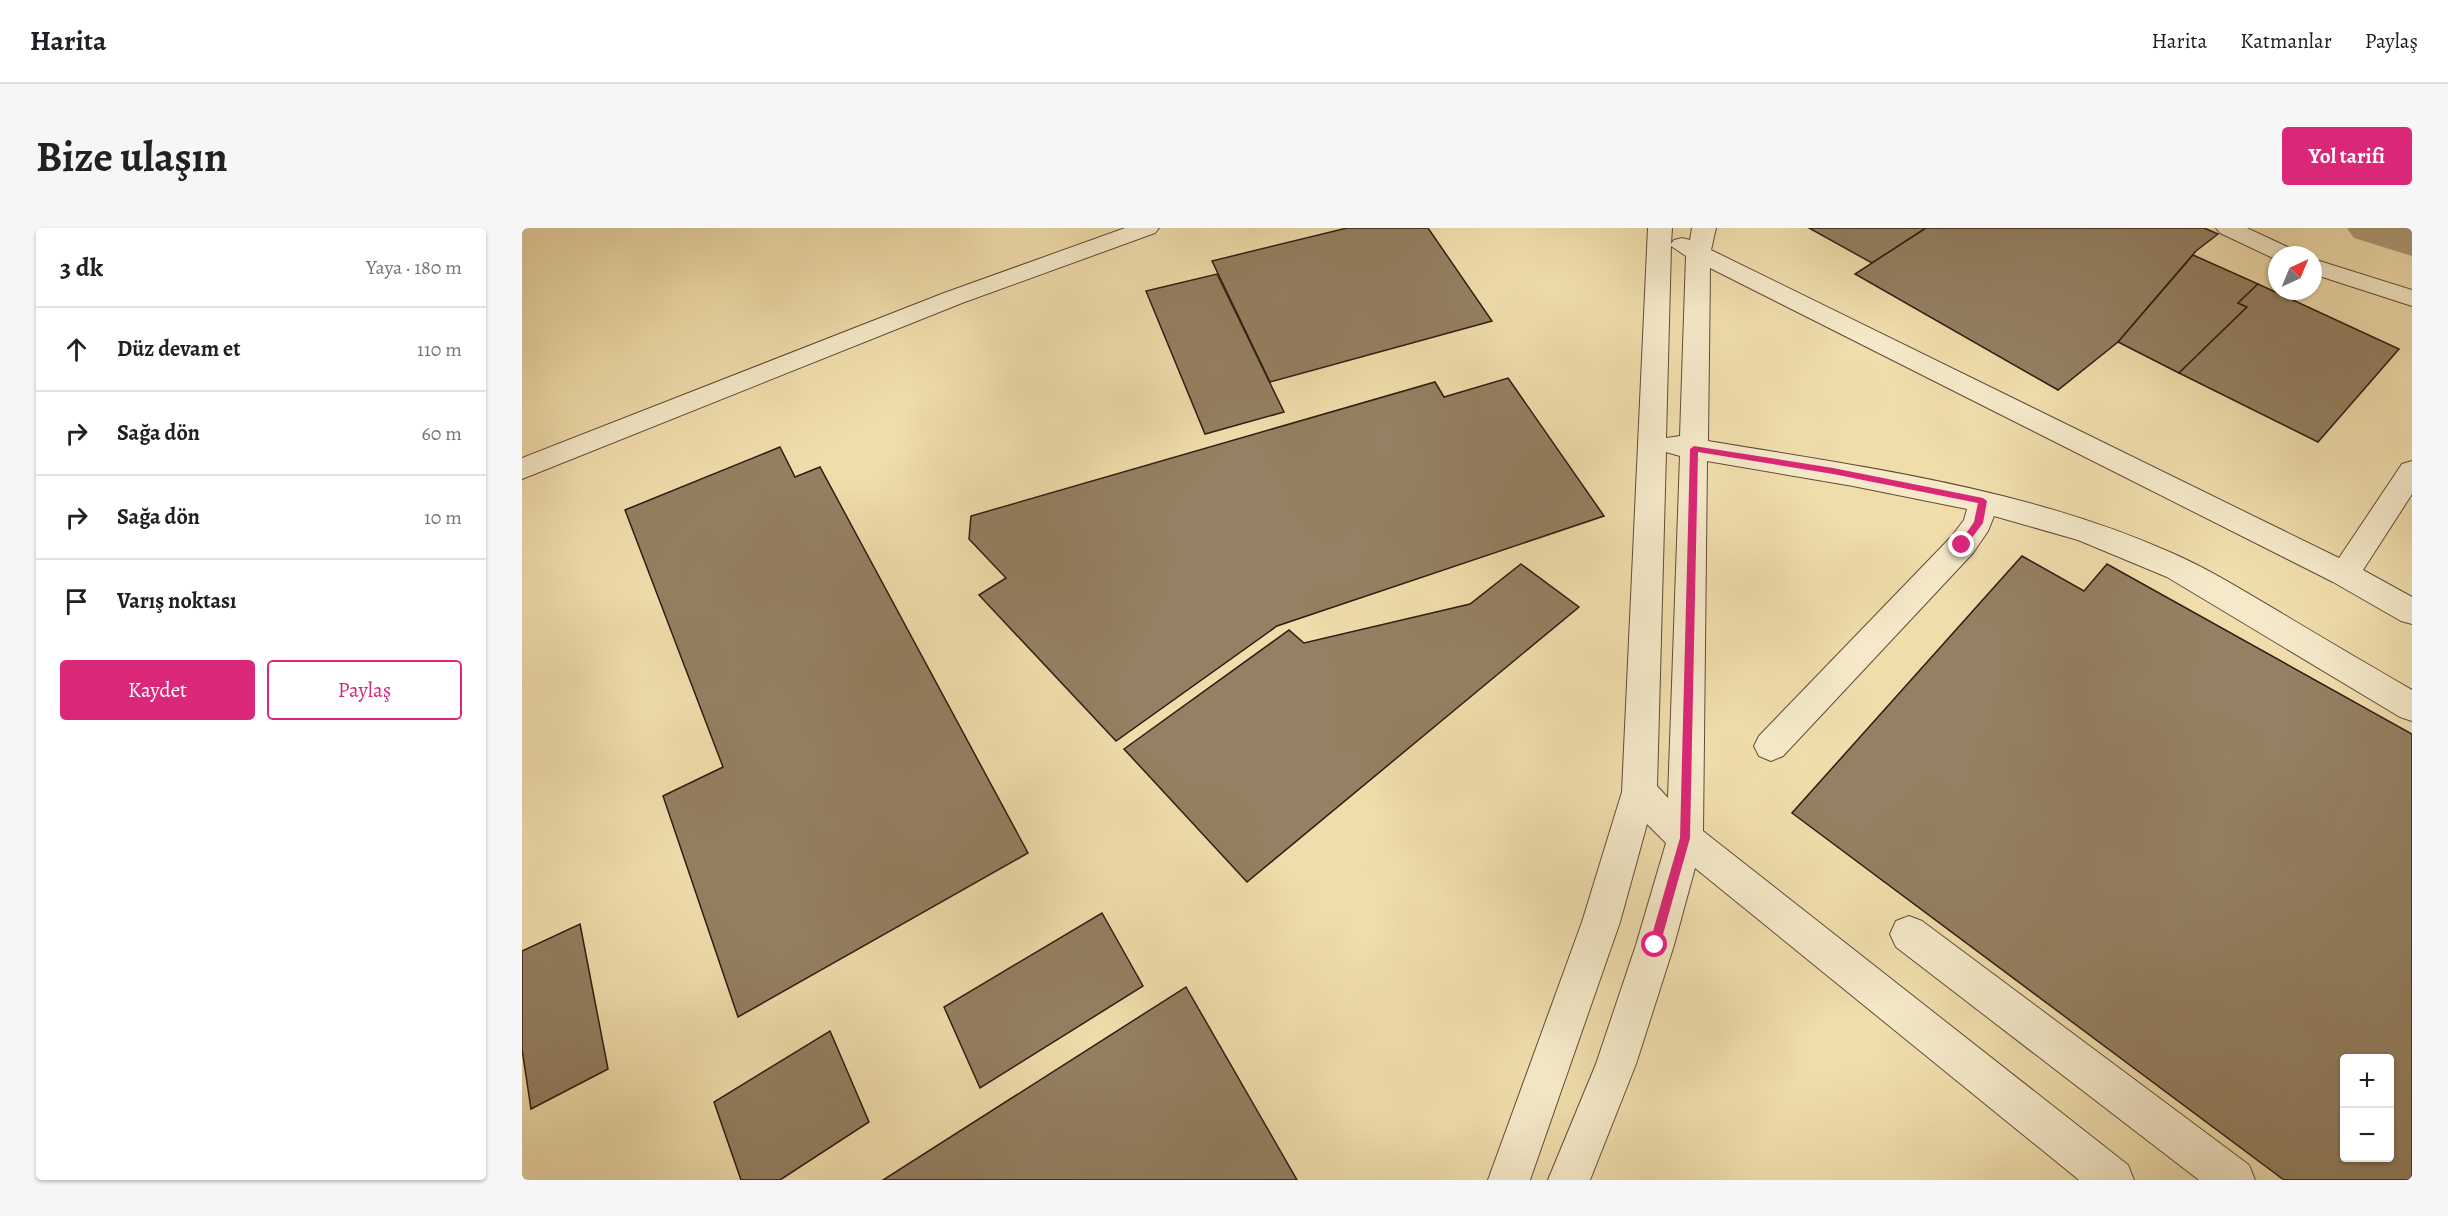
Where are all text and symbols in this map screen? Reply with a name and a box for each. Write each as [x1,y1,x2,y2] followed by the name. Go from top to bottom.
[30,22,107,60] text: Harita
[2151,27,2207,55] text: Harita
[2240,27,2332,55] text: Katmanlar
[2365,27,2418,55] text: Paylaş
[2282,127,2412,185] button: Yol tarifi
[36,128,228,185] text: Bize ulaşın
[2268,246,2322,300] north arrow
[60,250,103,285] text: 3 dk
[366,254,462,281] text: Yaya · 180 m
[60,333,93,366] icon: ahead
[117,334,240,364] text: Düz devam et
[417,336,462,363] text: 110 m
[60,417,93,450] icon: right
[117,418,200,448] text: Sağa dön
[422,420,462,447] text: 60 m
[60,501,93,534] icon: right
[117,502,200,532] text: Sağa dön
[424,504,462,531] text: 10 m
[1948,531,1974,557] route end
[60,585,93,618] icon: arrive
[117,586,236,616] text: Varış noktası
[60,660,255,720] button: Kaydet
[267,660,462,720] button: Paylaş
[1641,931,1667,957] route start
[2340,1054,2394,1162] map controls
[2340,1054,2394,1108] button: +
[2340,1108,2394,1162] button: −

